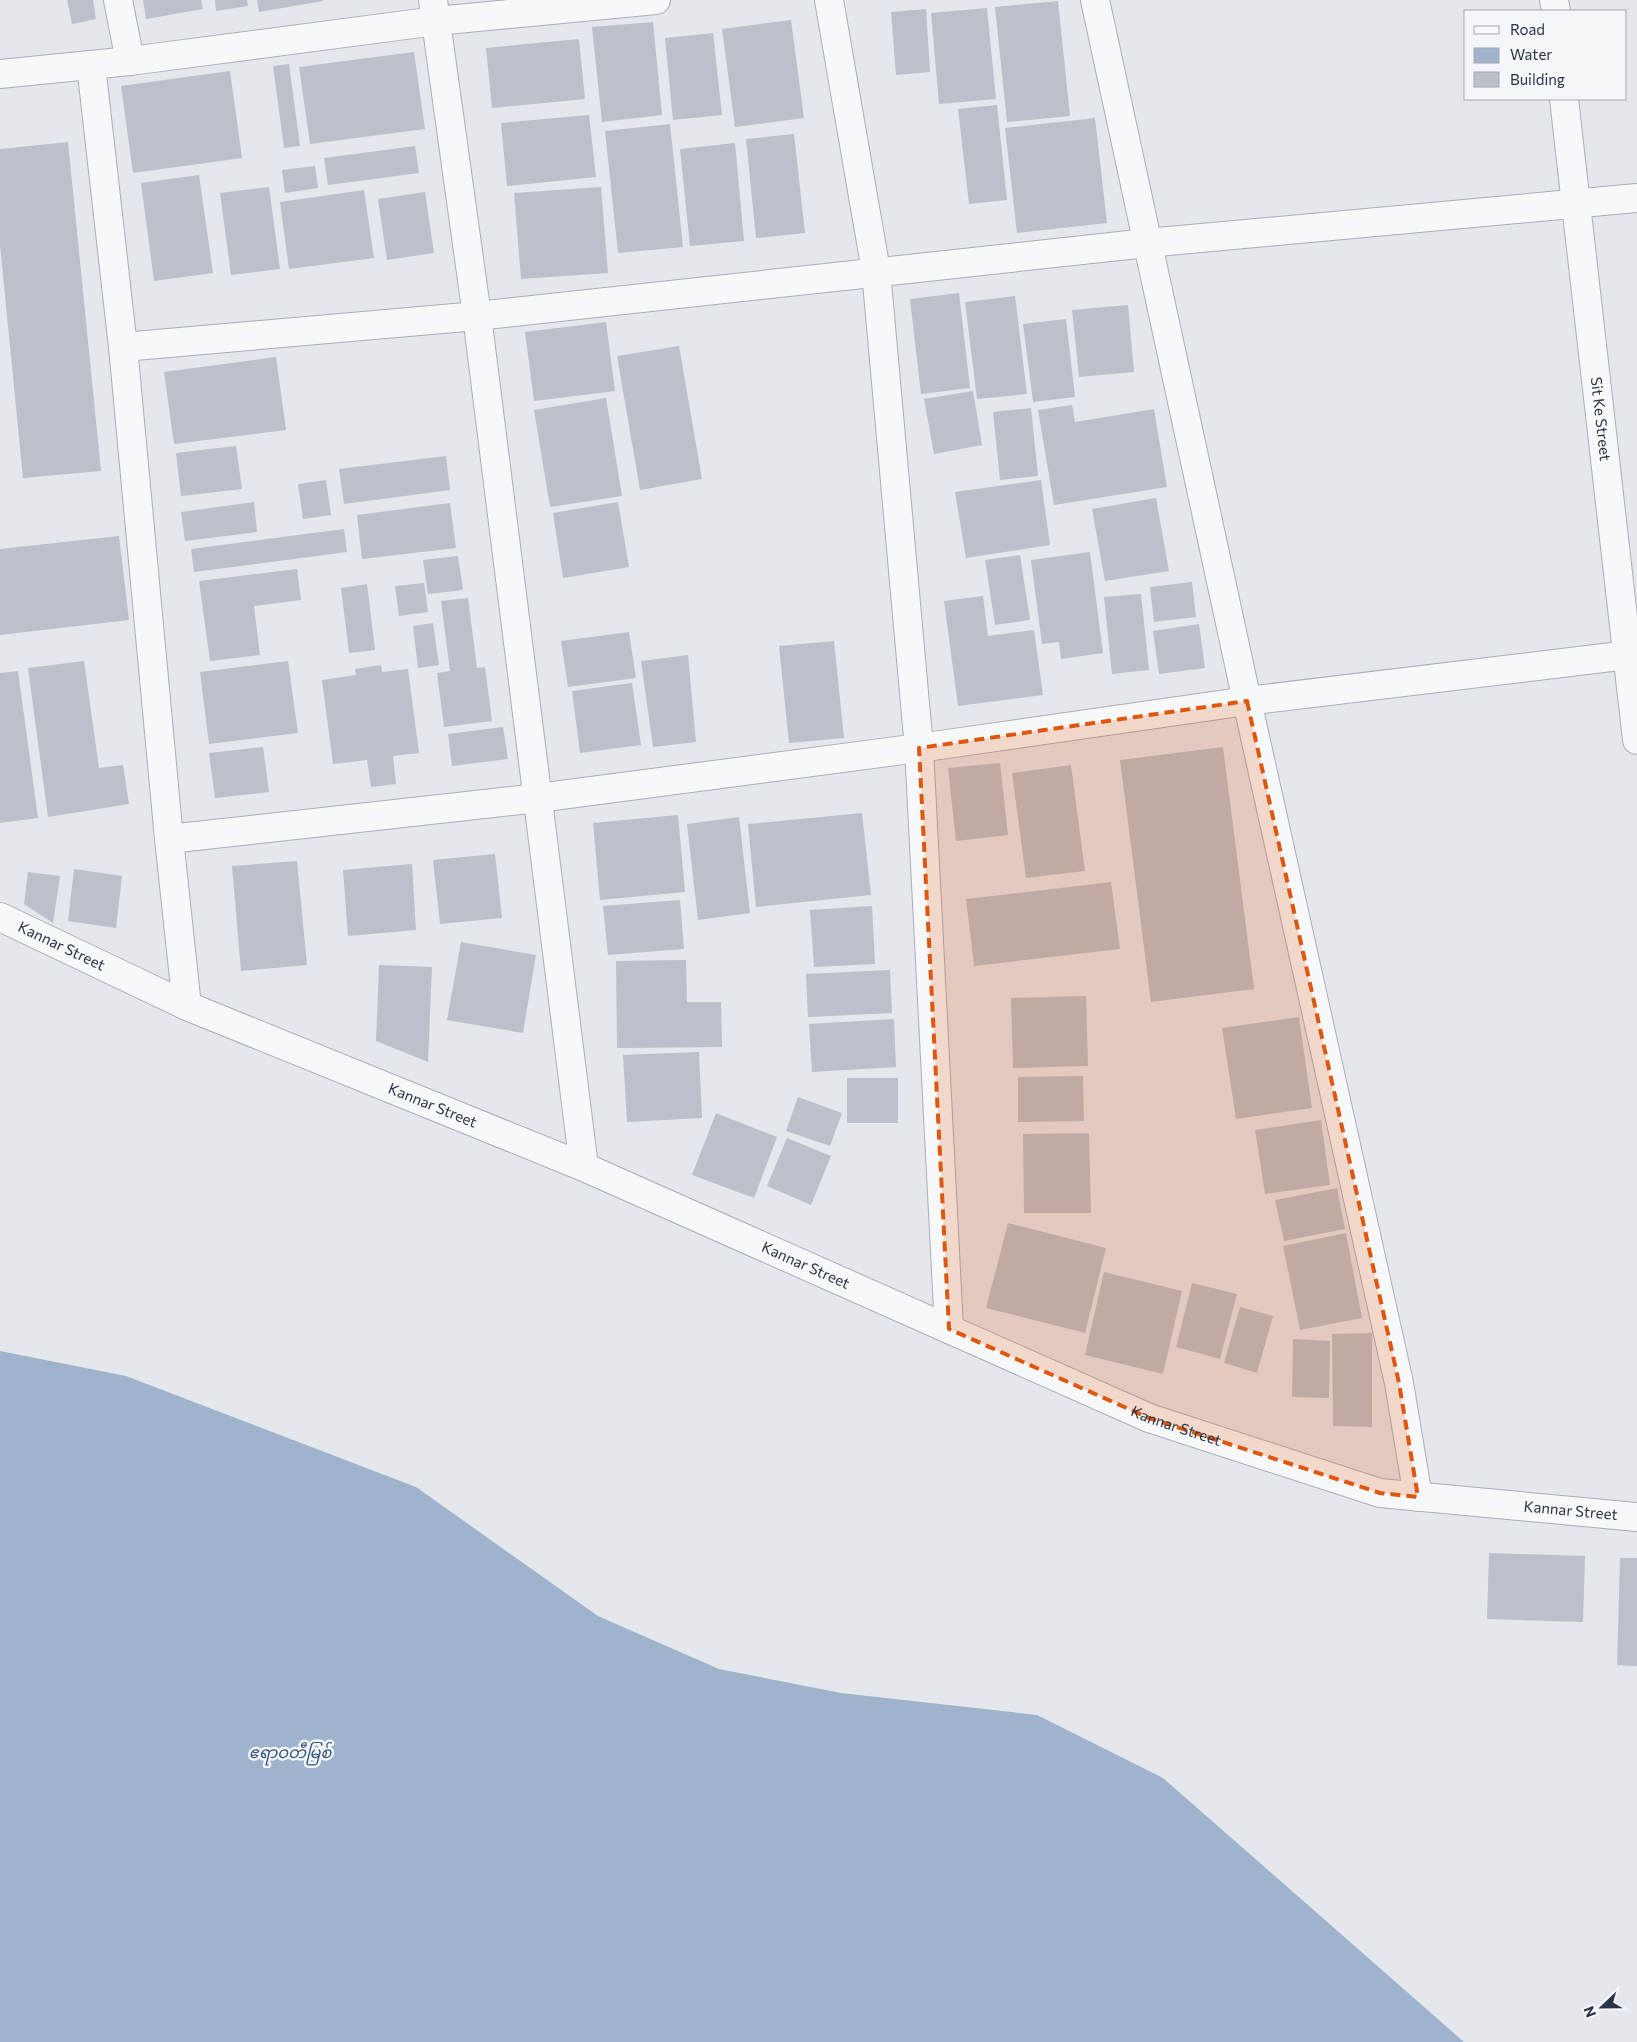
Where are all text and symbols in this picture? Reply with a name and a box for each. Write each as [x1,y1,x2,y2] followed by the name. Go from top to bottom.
[1464,10,1627,100] legend
[1510,20,1545,38] text: Road
[1510,45,1552,63] text: Water
[1510,70,1565,88] text: Building
[1588,376,1615,462] street label: Sit Ke Street
[15,917,108,974] street label: Kannar Street
[386,1079,480,1131] street label: Kannar Street
[759,1237,853,1292] street label: Kannar Street
[1128,1401,1224,1449] street label: Kannar Street
[1523,1496,1618,1523] street label: Kannar Street
[249,1741,333,1766] water label: ဧရာဝတီမြစ်
[1577,1982,1627,2032] north arrow
[1580,2004,1599,2020] text: N

